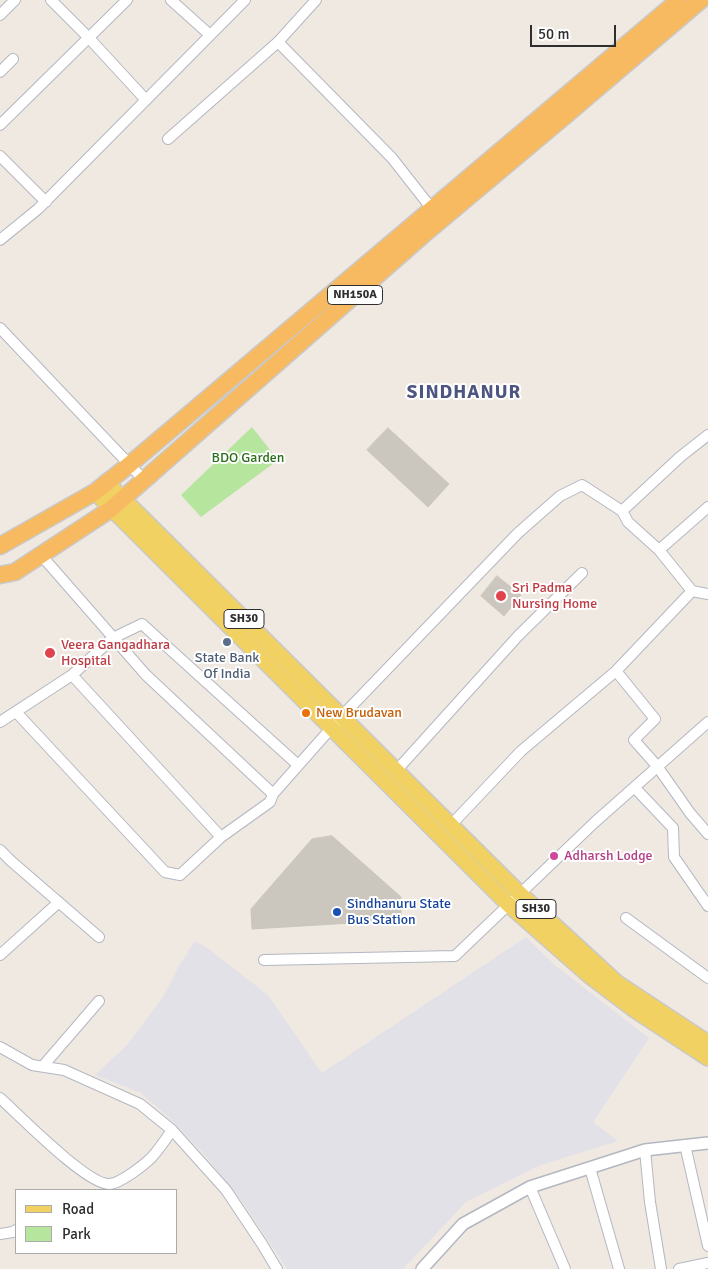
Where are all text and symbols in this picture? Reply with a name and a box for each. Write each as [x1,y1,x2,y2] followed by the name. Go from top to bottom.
[533,15,619,47] scale bar
[538,25,569,43] text: 50 m
[328,286,382,304] road number: NH150A
[406,382,522,404] district label: SINDHANUR
[211,450,285,466] park label: BDO Garden
[512,580,597,612] place label: Sri Padma Nursing Home
[494,589,508,603] marker: Sri Padma Nursing Home
[224,610,264,628] road number: SH30
[221,636,233,648] marker: State Bank Of India
[61,637,170,670] place label: Veera Gangadhara Hospital
[43,646,57,660] marker: Veera Gangadhara Hospital
[195,650,259,682] place label: State Bank Of India
[316,705,402,721] place label: New Brudavan
[300,707,312,719] marker: New Brudavan
[564,848,653,864] place label: Adharsh Lodge
[548,850,560,862] marker: Adharsh Lodge
[347,896,451,929] place label: Sindhanuru State Bus Station
[516,900,556,919] road number: SH30
[331,906,343,918] marker: Sindhanuru State Bus Station
[15,1189,178,1254] legend
[62,1200,94,1218] text: Road
[62,1225,91,1243] text: Park

